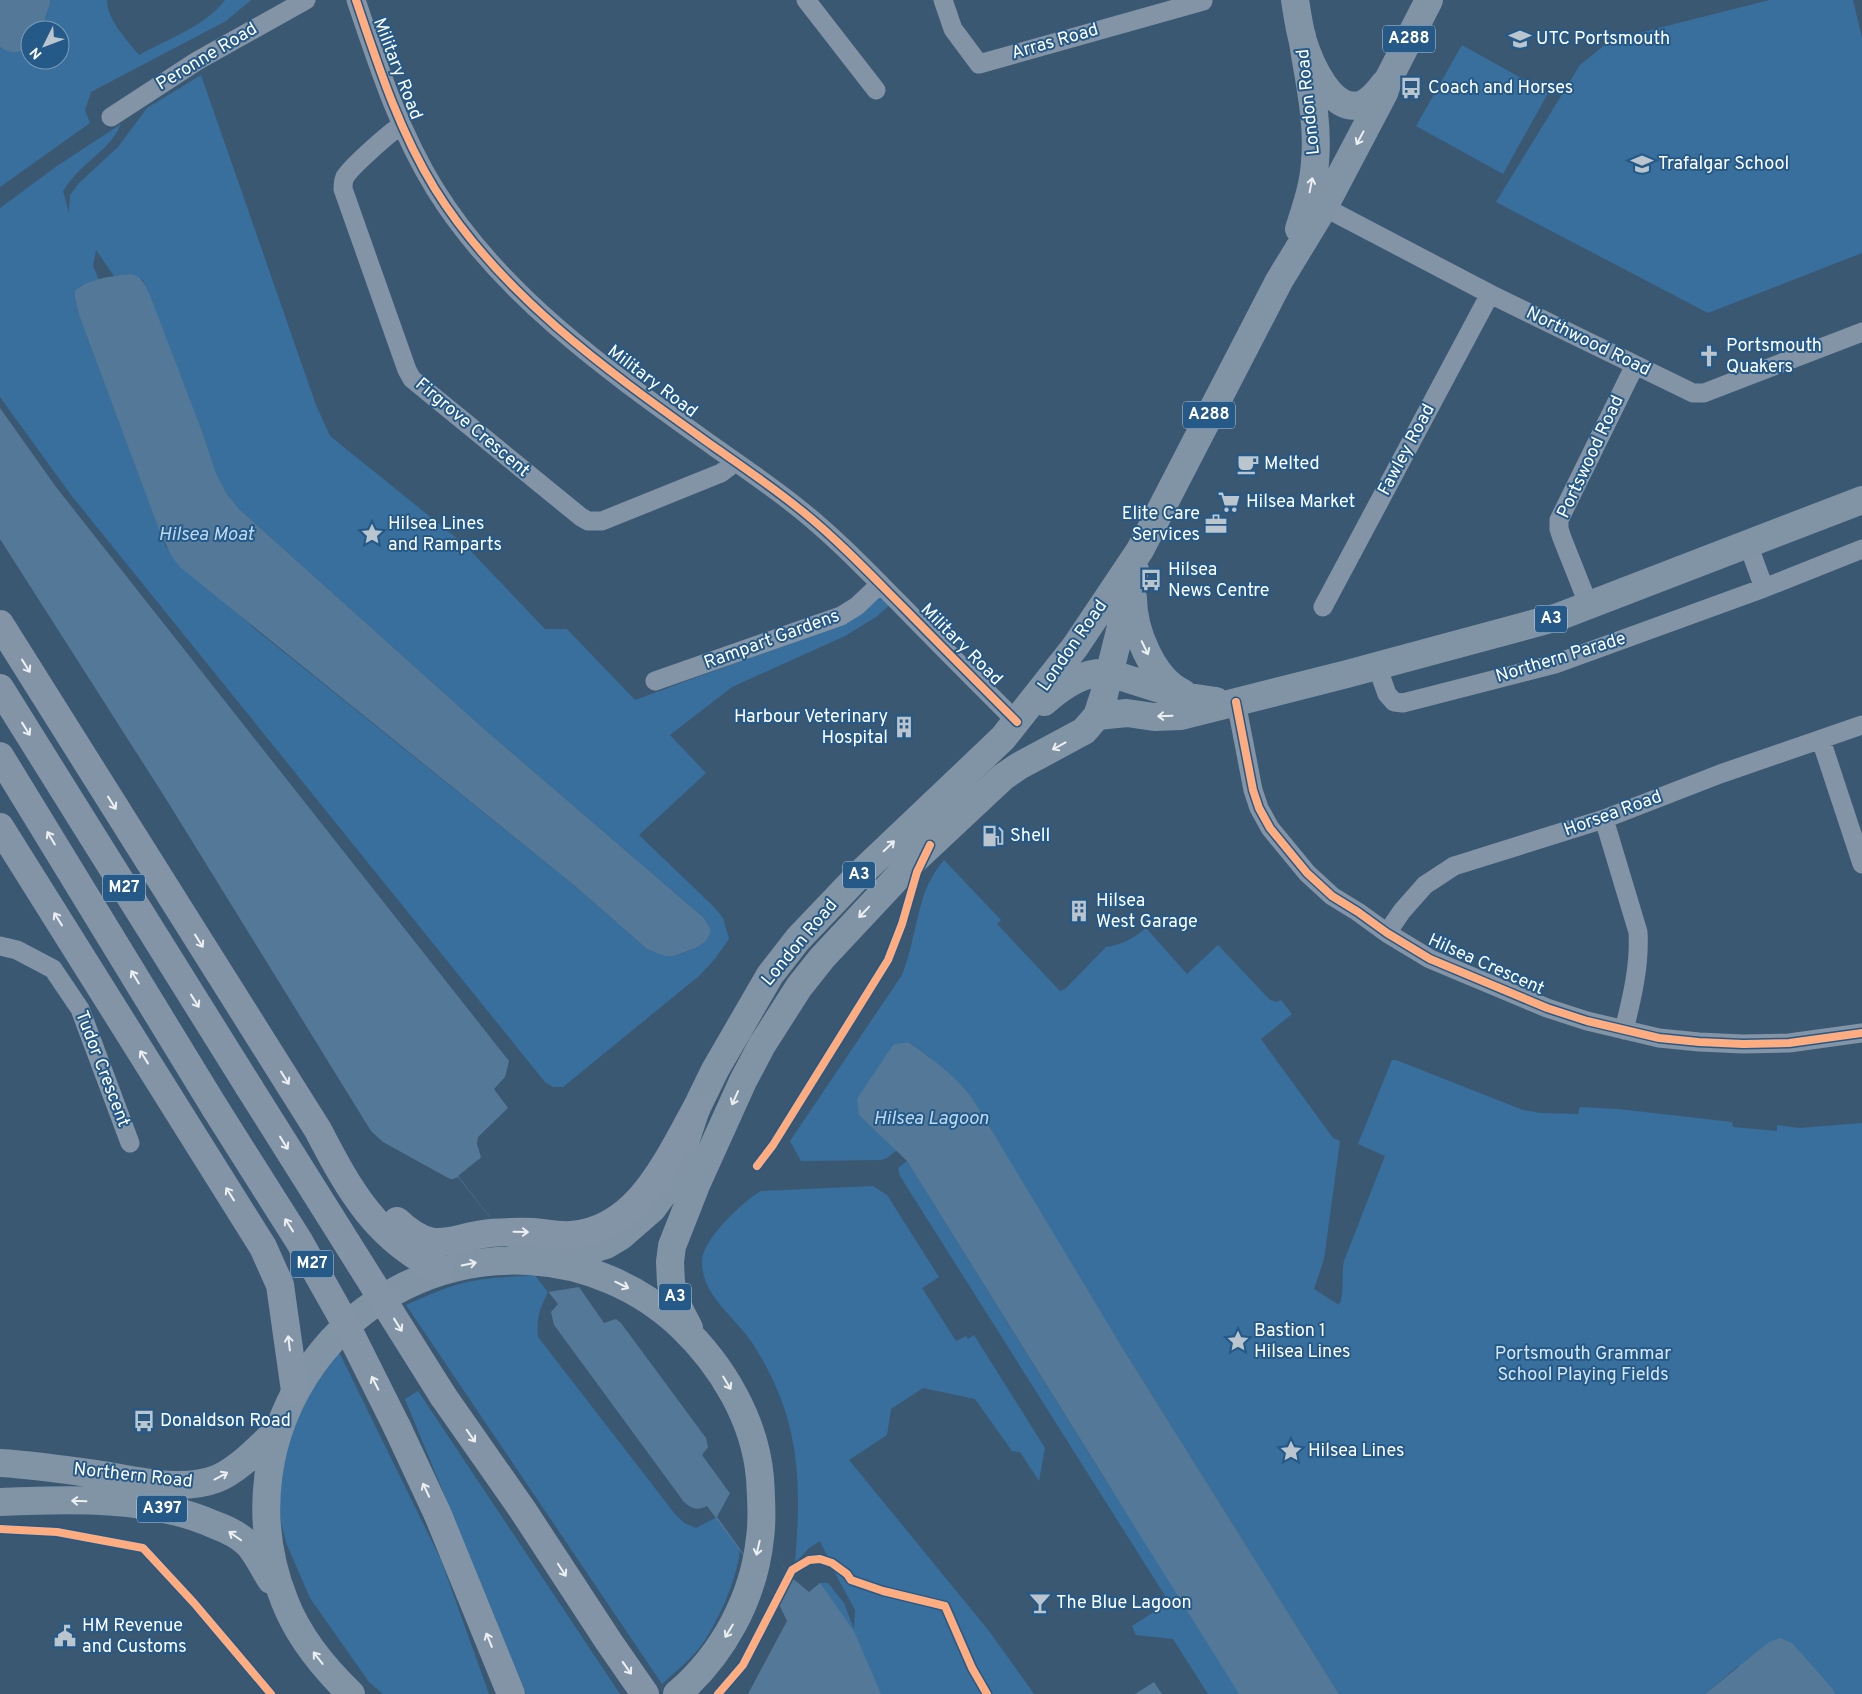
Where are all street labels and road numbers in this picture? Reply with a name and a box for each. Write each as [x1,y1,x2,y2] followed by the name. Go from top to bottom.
[367,15,427,123] street label: Military Road
[152,18,262,96] street label: Peronne Road
[1009,19,1101,65] street label: Arras Road
[1383,26,1435,52] road number: A288
[1292,48,1326,156] street label: London Road
[1522,302,1654,382] street label: Northwood Road
[602,341,702,423] street label: Military Road
[410,373,534,483] street label: Firgrove Crescent
[1552,392,1630,522] street label: Portswood Road
[1373,400,1441,500] street label: Fawley Road
[1183,402,1235,428] road number: A288
[1033,596,1113,696] street label: London Road
[915,599,1007,691] street label: Military Road
[701,605,843,675] street label: Rampart Gardens
[1535,606,1567,632] road number: A3
[1493,627,1629,689] street label: Northern Parade
[1561,786,1665,842] street label: Horsea Road
[843,862,875,888] road number: A3
[103,874,145,901] road number: M27
[757,895,843,991] street label: London Road
[1424,929,1548,1001] street label: Hilsea Crescent
[69,1008,135,1130] street label: Tudor Crescent
[291,1250,333,1278] road number: M27
[659,1284,691,1310] road number: A3
[72,1458,194,1494] street label: Northern Road
[137,1496,187,1522] road number: A397

